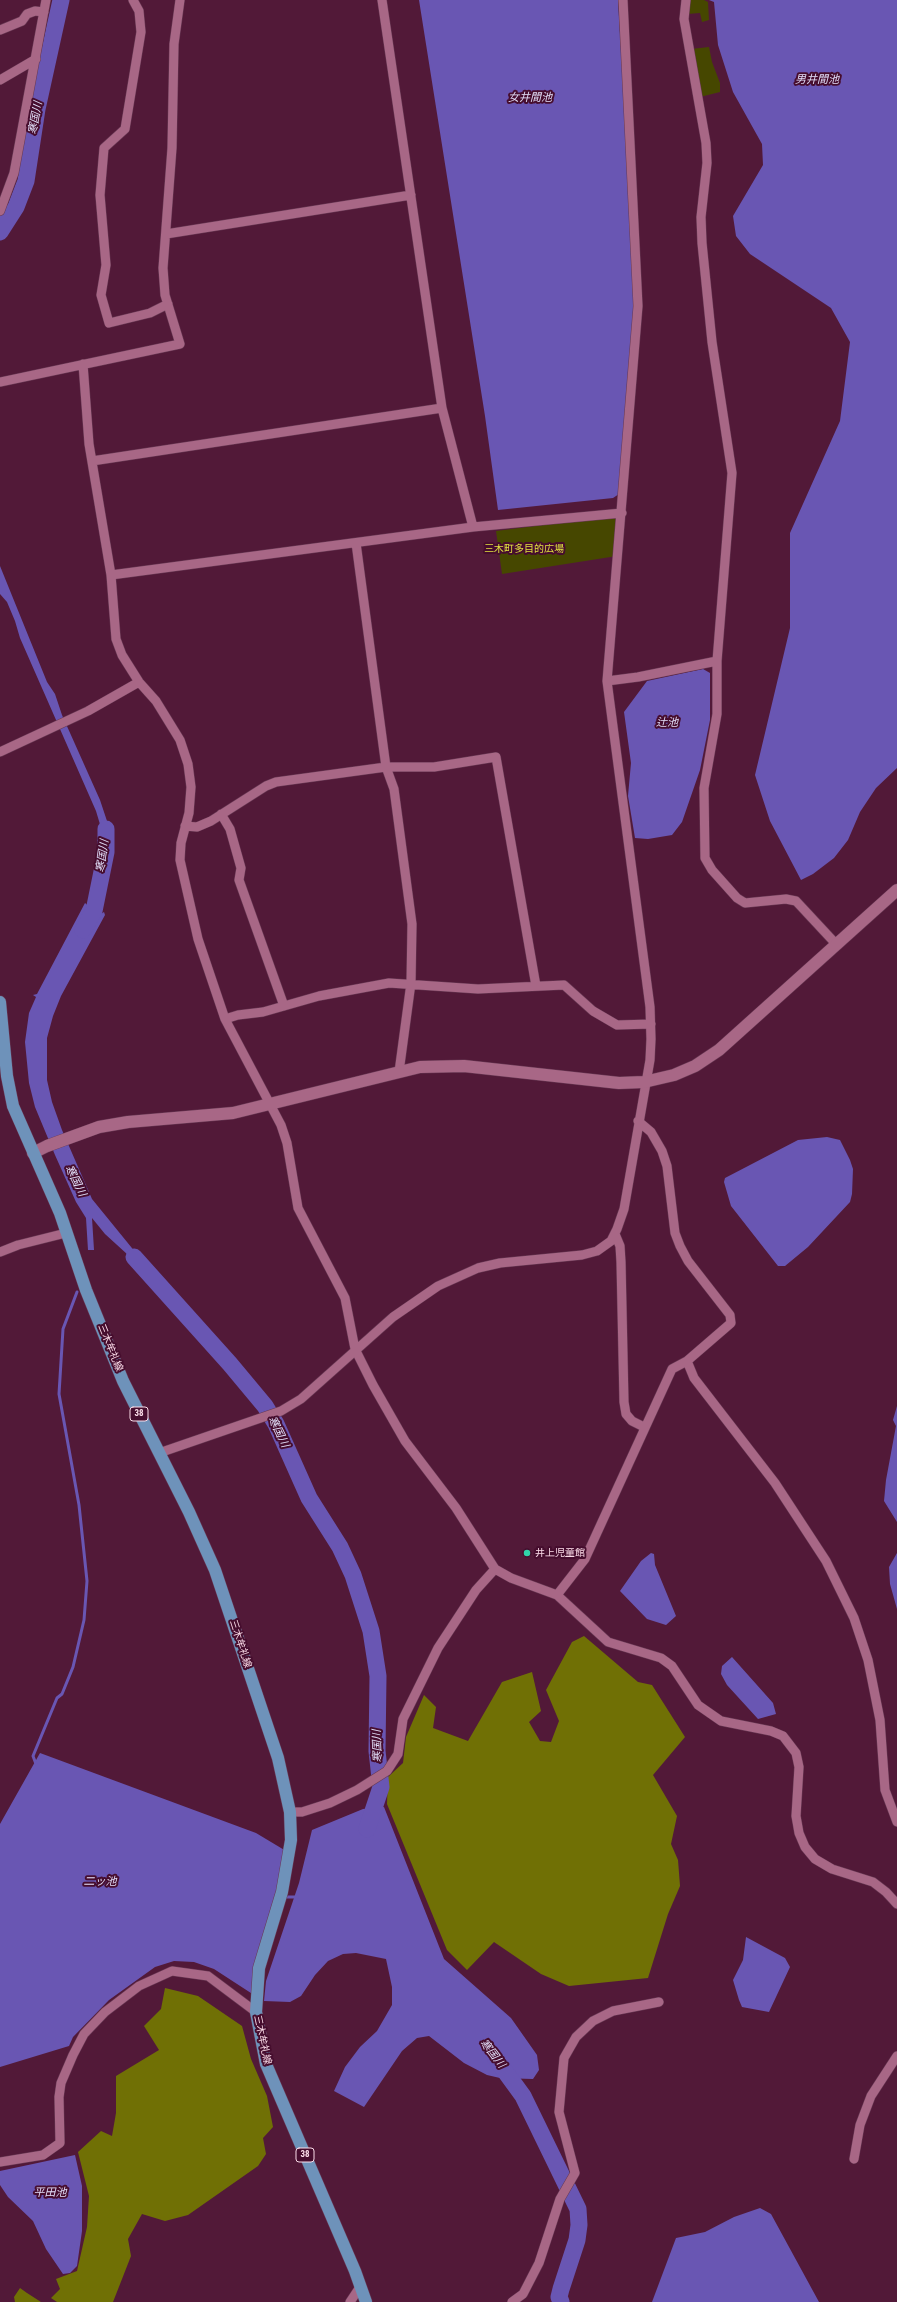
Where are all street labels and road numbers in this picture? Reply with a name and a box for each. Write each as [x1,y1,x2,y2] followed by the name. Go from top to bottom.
[95,1323,125,1373] street label: 三木牟礼線
[130,1407,148,1421] road number: 38
[227,1618,253,1670] street label: 三木牟礼線
[251,2014,273,2066] street label: 三木牟礼線
[296,2148,314,2162] road number: 38

